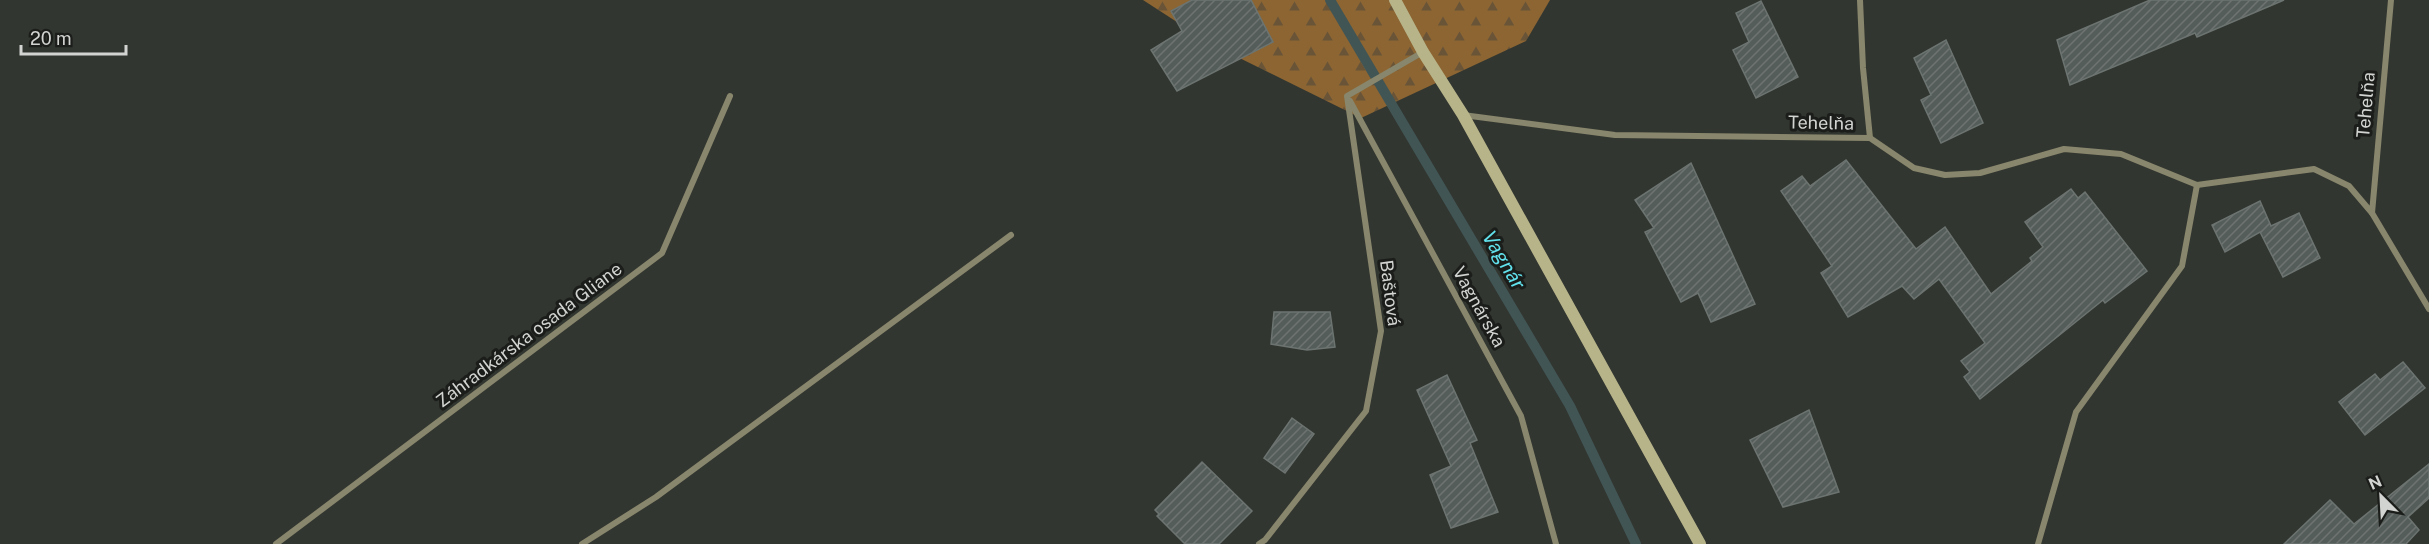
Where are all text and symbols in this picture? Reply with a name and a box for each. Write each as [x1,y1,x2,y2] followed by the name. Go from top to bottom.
[21,18,126,56] scale bar
[30,28,72,49] text: 20 m
[2352,71,2379,139] street label: Tehelňa
[1788,111,1854,134] street label: Tehelňa
[1477,226,1531,294] water label: Vagnár
[432,258,626,411] street label: Záhradkárska osada Gliane
[1376,259,1405,327] street label: Baštová
[1449,263,1510,351] street label: Vagnárska
[2351,466,2411,526] north arrow
[2366,472,2385,494] text: N

